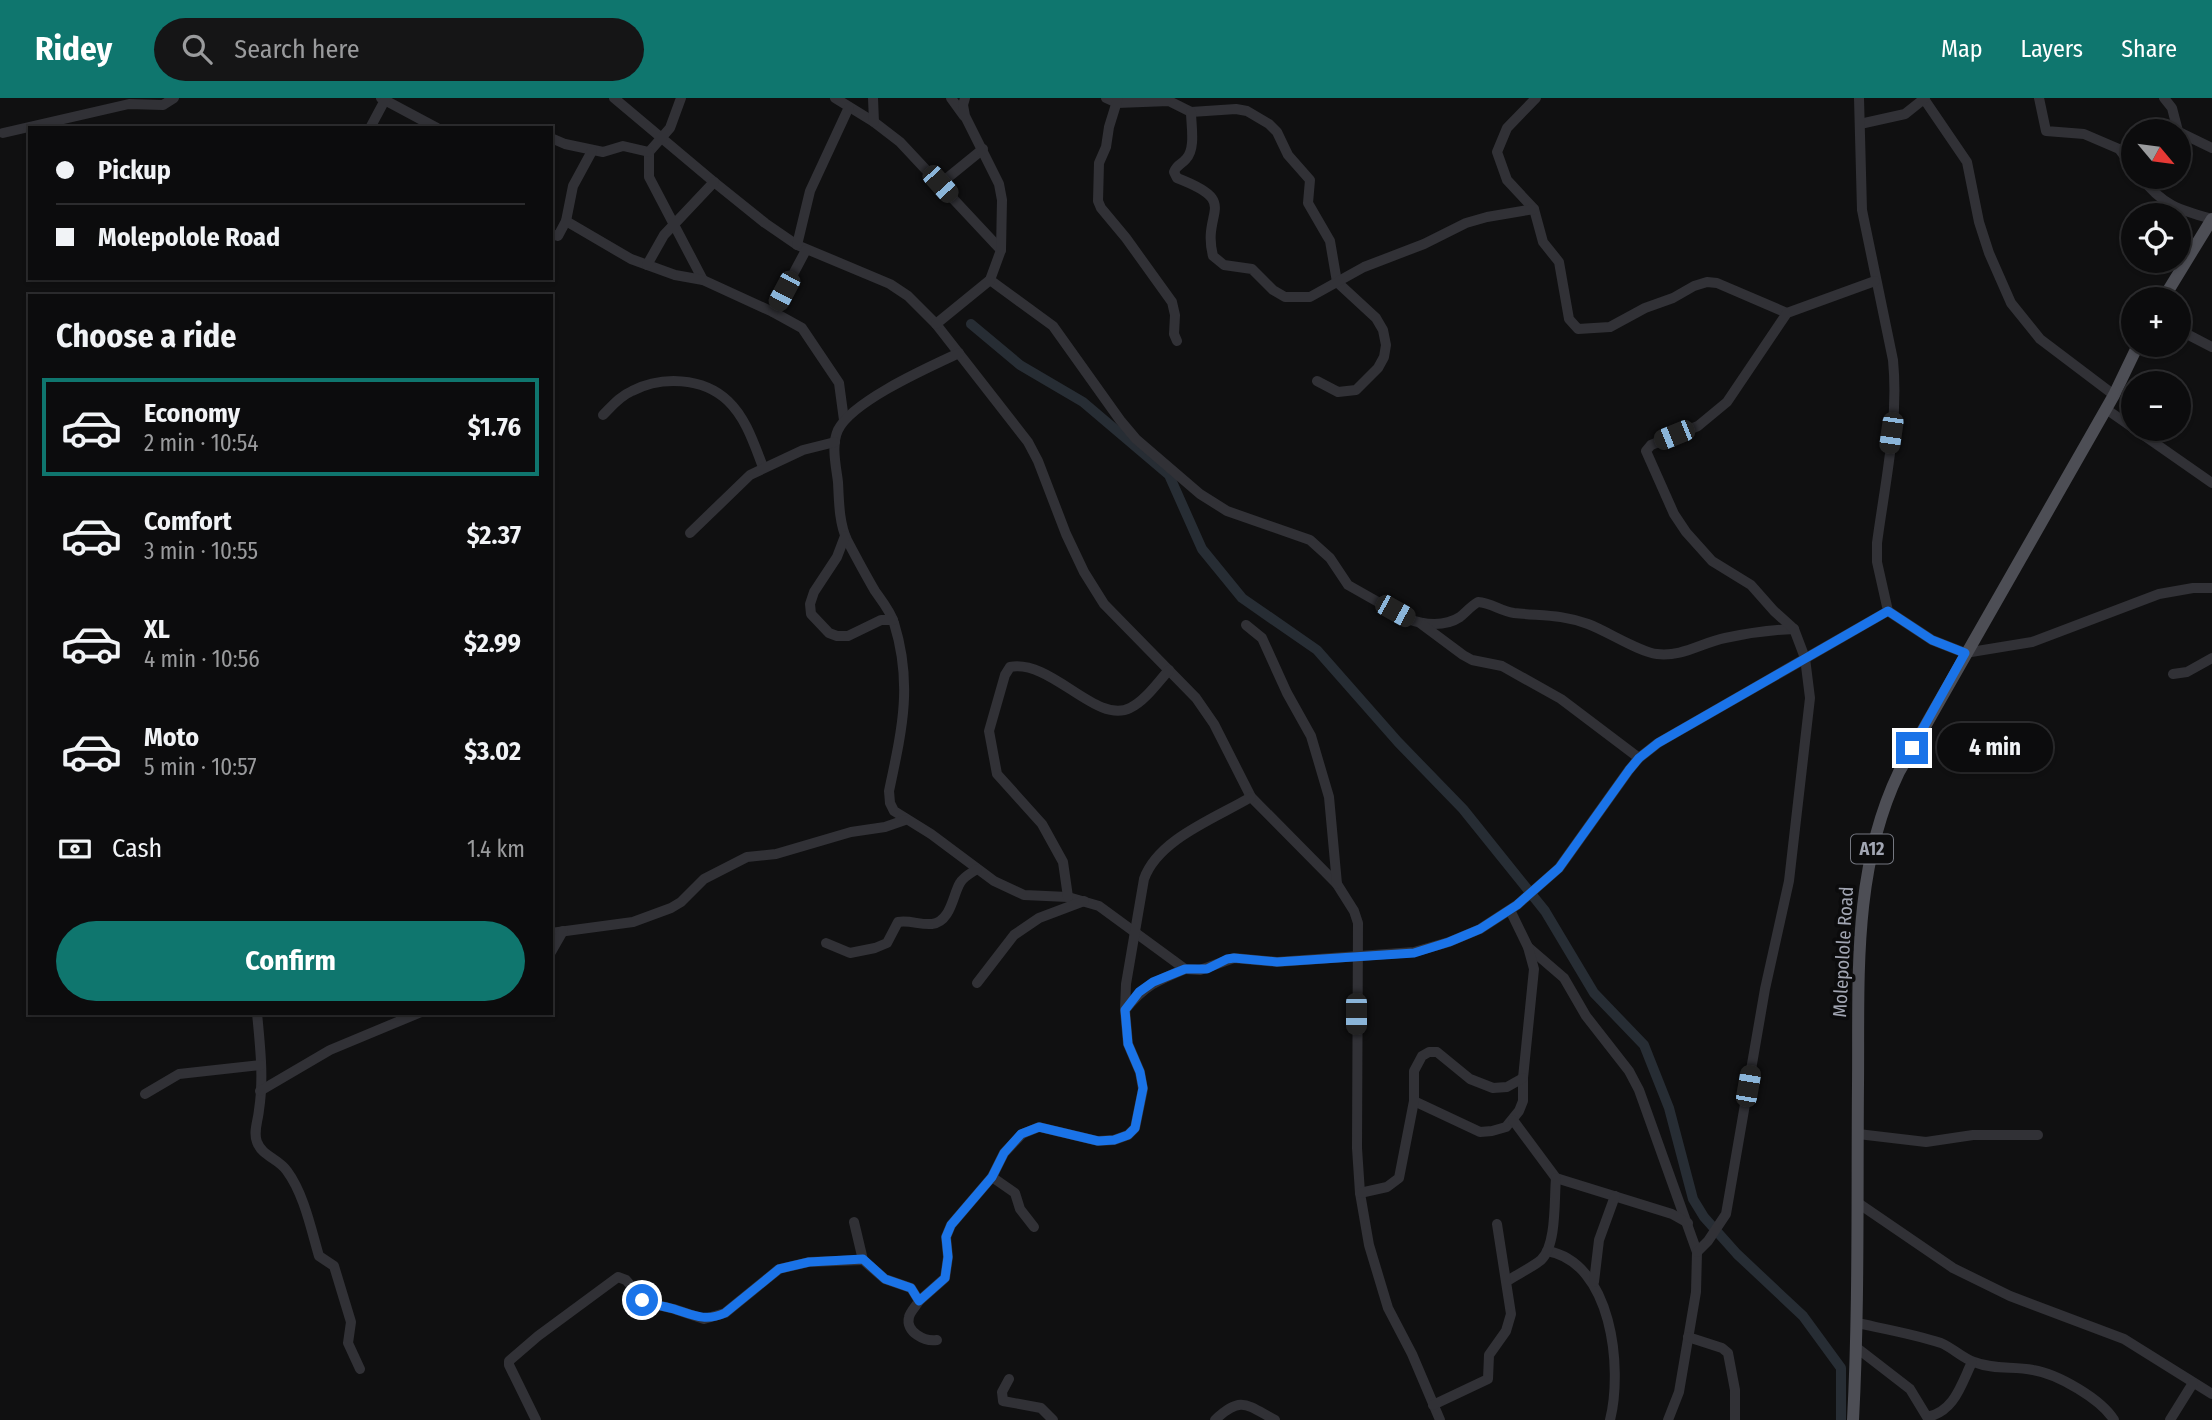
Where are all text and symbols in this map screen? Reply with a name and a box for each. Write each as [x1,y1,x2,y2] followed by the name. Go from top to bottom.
[154,18,644,81] search box
[35,29,112,69] text: Ridey
[178,30,216,68] icon: search
[234,34,360,65] text: Search here
[1941,35,1983,63] text: Map
[2021,35,2083,63] text: Layers
[2121,35,2177,63] text: Share
[2121,119,2191,189] north arrow
[2121,119,2191,441] map controls
[98,155,171,186] text: Pickup
[919,161,962,207] car
[2121,203,2191,273] button: locate
[98,222,280,253] text: Molepolole Road
[765,268,804,314] car
[2121,287,2191,357] button: +
[56,317,237,355] text: Choose a ride
[2121,371,2191,441] button: −
[60,396,123,459] icon: car
[144,398,240,429] text: Economy
[1878,411,1905,455] car
[468,412,521,443] text: $1.76
[1651,417,1698,453] car
[144,429,258,457] text: 2 min · 10:54
[60,504,123,567] icon: car
[144,506,232,537] text: Comfort
[467,520,521,551] text: $2.37
[144,537,258,565] text: 3 min · 10:55
[1372,592,1419,630] car
[60,612,123,675] icon: car
[144,614,170,645] text: XL
[464,628,521,659] text: $2.99
[144,645,260,673] text: 4 min · 10:56
[60,720,123,783] icon: car
[144,722,199,753] text: Moto
[1937,724,2052,772] callout: 4 min
[1896,732,1928,764] route end
[1969,733,2021,761] text: 4 min
[464,736,521,767] text: $3.02
[144,753,257,781] text: 5 min · 10:57
[56,830,94,868] icon: cash
[112,833,162,864] text: Cash
[1851,834,1893,864] road number: A12
[467,835,525,863] text: 1.4 km
[1828,886,1858,1018] street label: Molepolole Road
[56,921,525,1001] button: Confirm
[1346,993,1367,1035] car
[1735,1063,1762,1109] car
[626,1284,658,1316] route start

